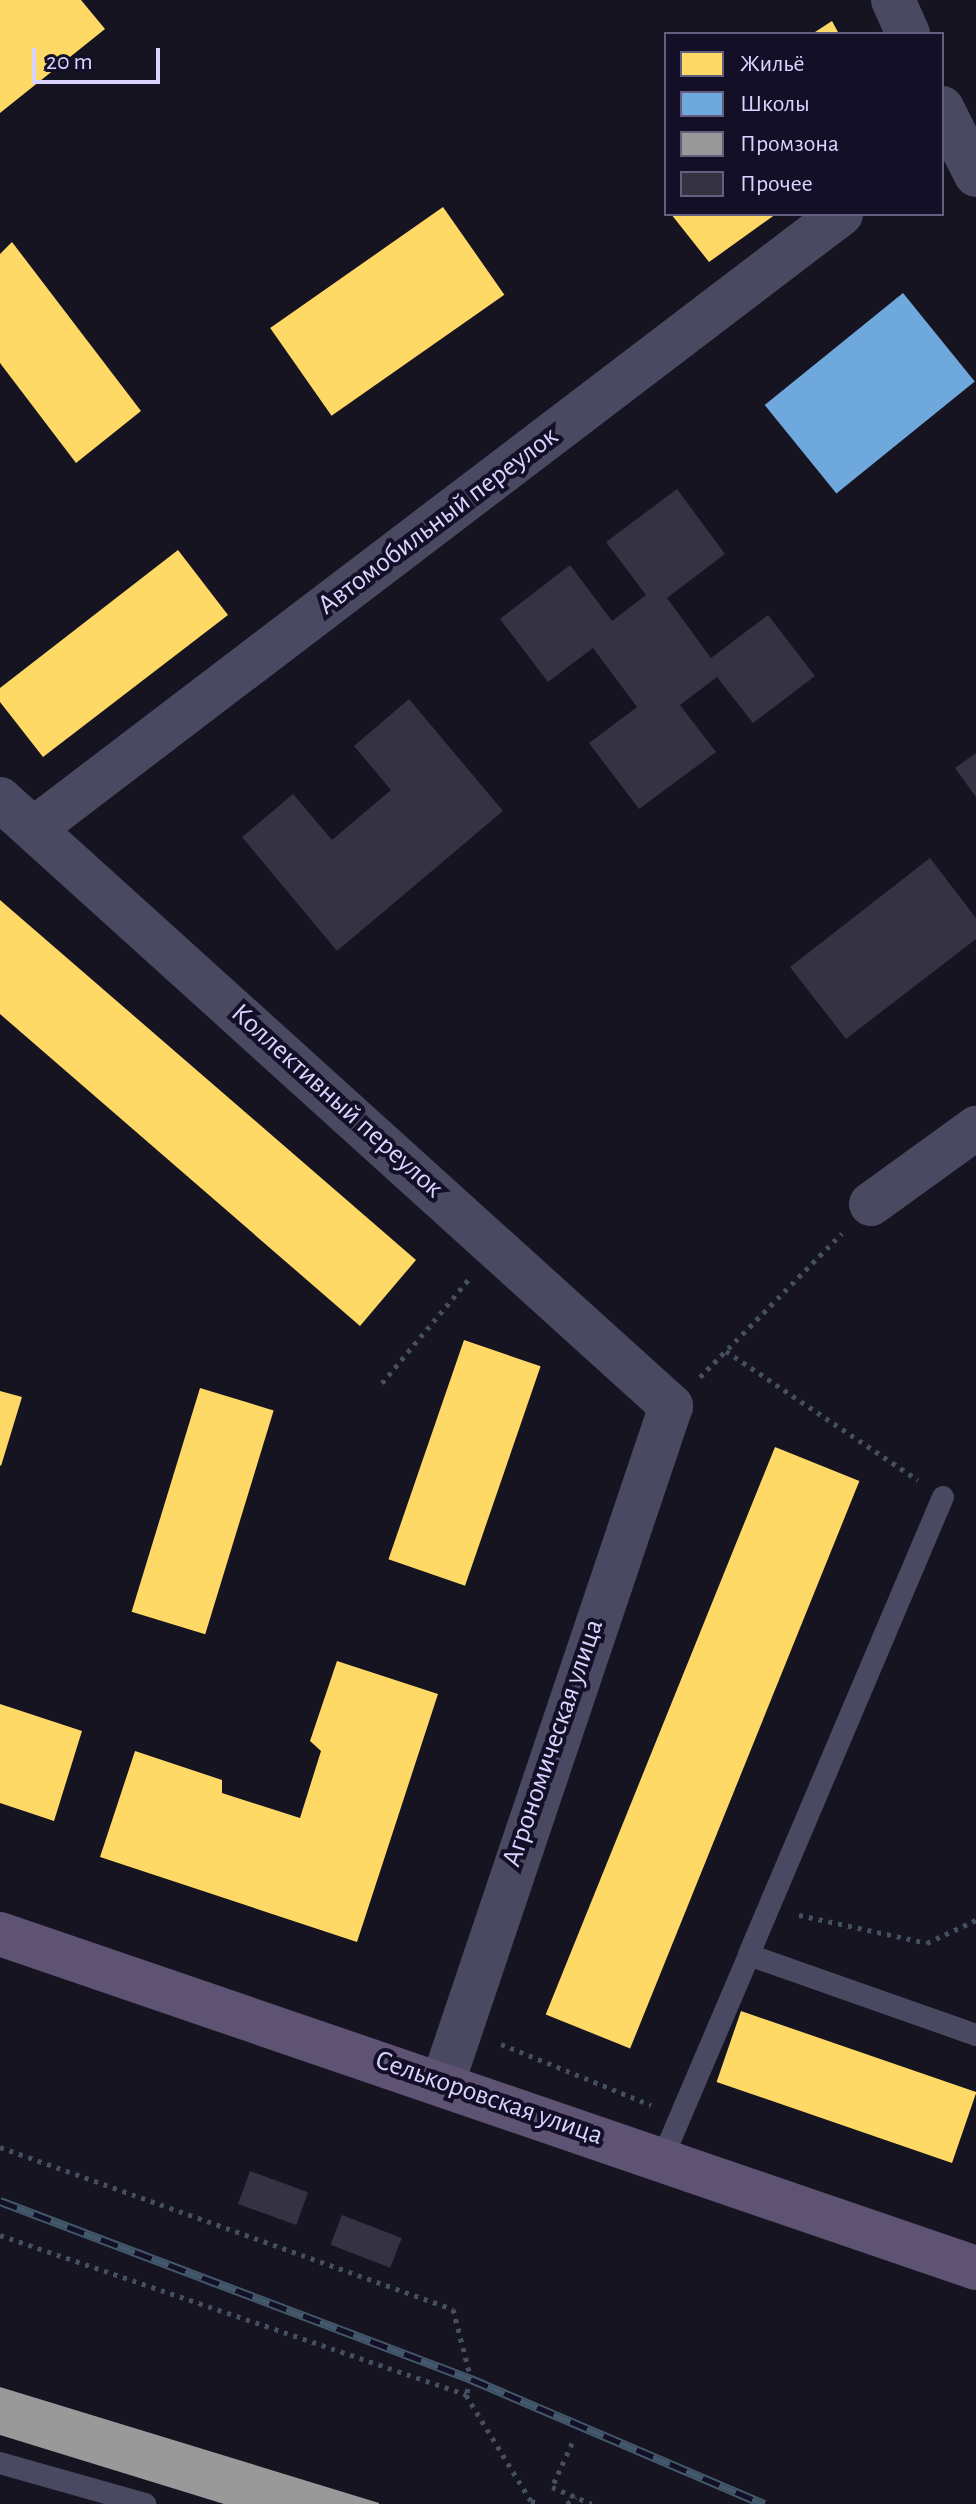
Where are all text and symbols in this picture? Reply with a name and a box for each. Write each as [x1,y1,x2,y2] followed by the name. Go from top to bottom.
[36,32,164,82] scale bar
[664,32,944,216] legend
[46,50,93,74] text: 20 m
[740,52,805,76] text: Жильё
[740,92,810,116] text: Школы
[740,132,839,156] text: Промзона
[740,172,813,196] text: Прочее
[311,420,565,622] street label: Автомобильный переулок
[224,997,450,1205] street label: Коллективный переулок
[495,1615,611,1871] street label: Агрономическая улица
[370,2043,608,2153] street label: Селькоровская улица

